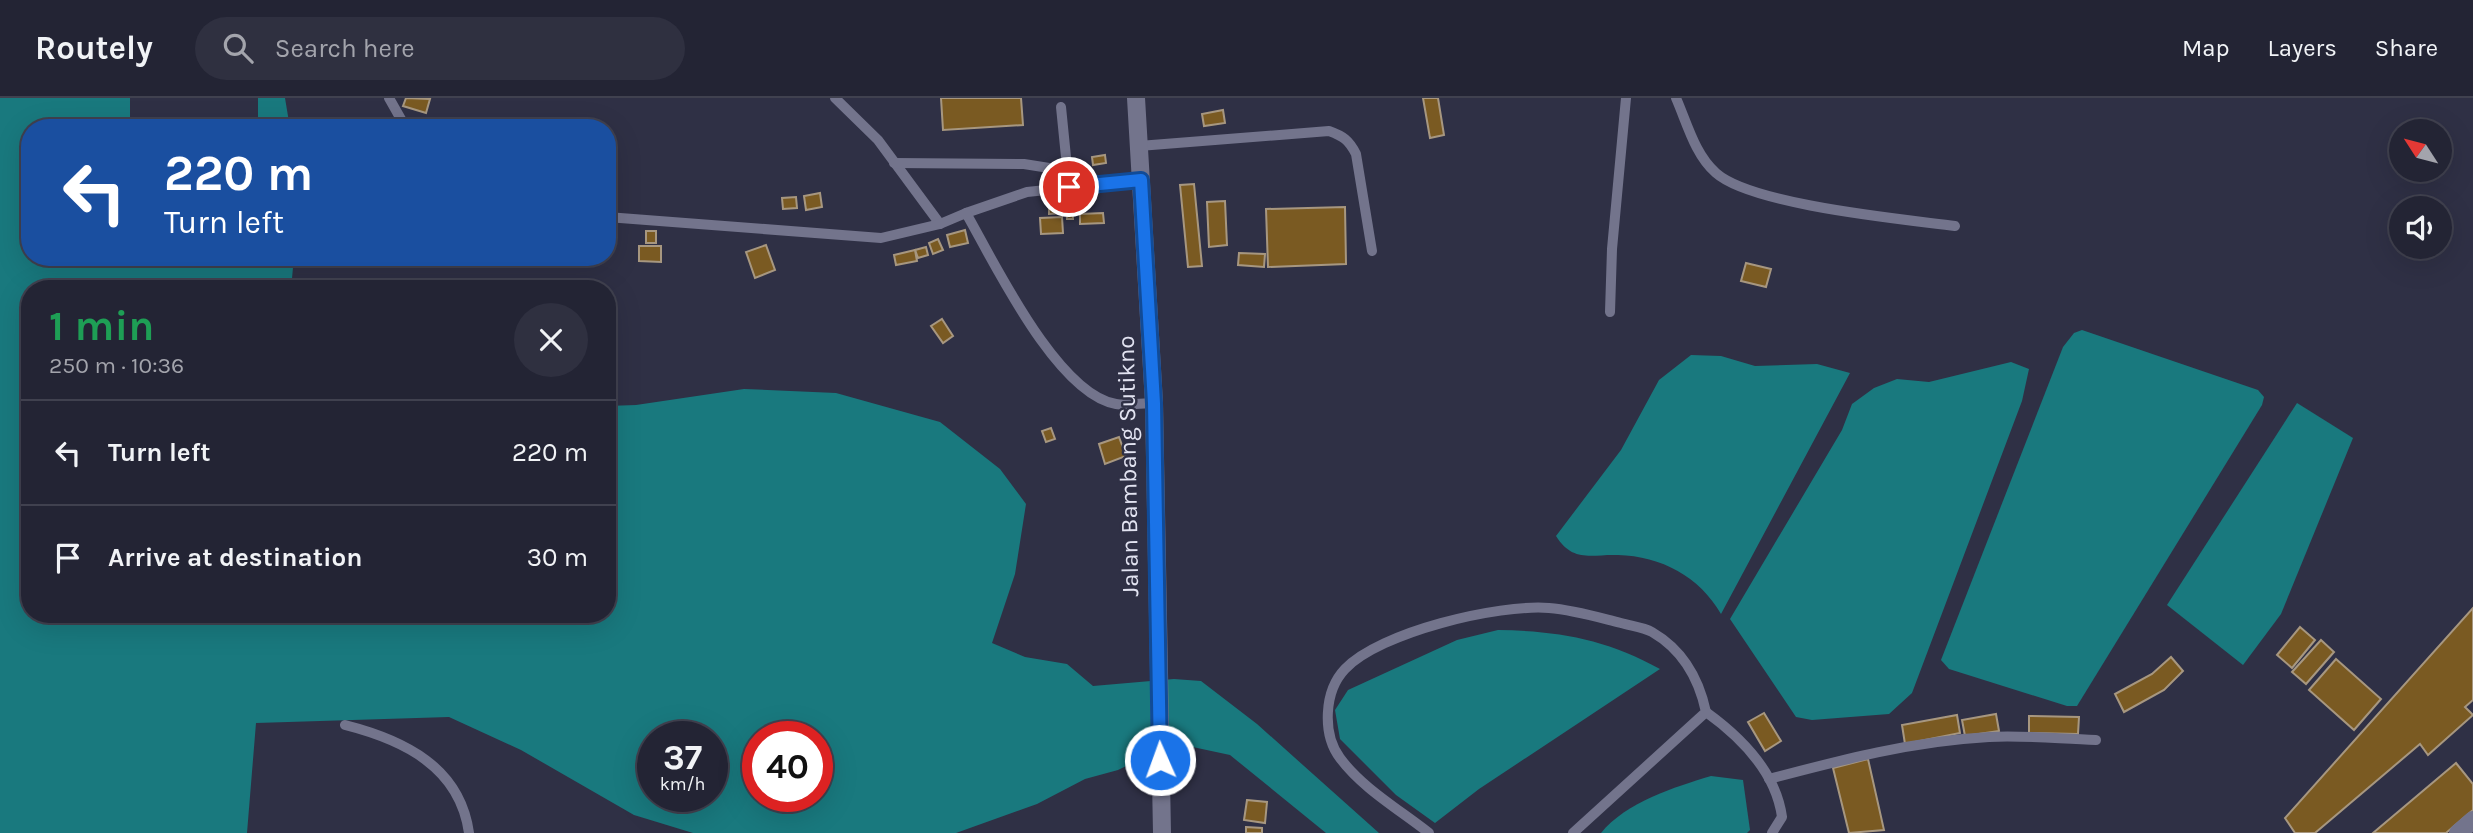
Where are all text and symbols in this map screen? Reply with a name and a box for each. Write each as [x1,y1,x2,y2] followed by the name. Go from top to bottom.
[195,17,685,80] search box
[35,29,153,67] text: Routely
[219,29,257,67] icon: search
[275,33,415,64] text: Search here
[2182,34,2230,62] text: Map
[2268,34,2337,62] text: Layers
[2375,34,2438,62] text: Share
[2389,119,2452,182] north arrow
[2389,119,2452,259] map controls
[164,145,313,202] text: 220 m
[49,147,140,238] icon: left
[1039,157,1099,217] pin
[1050,168,1088,206] icon: arrive
[2389,196,2452,259] button: sound
[164,204,284,241] text: Turn left
[49,301,154,351] text: 1 min
[514,303,588,377] button: close
[1112,335,1144,597] street label: Jalan Bambang Sutikno
[49,352,184,379] text: 250 m · 10:36
[49,434,87,472] icon: left
[108,437,210,468] text: Turn left
[512,437,588,468] text: 220 m
[49,539,87,577] icon: arrive
[108,542,362,573] text: Arrive at destination
[527,542,588,573] text: 30 m
[742,721,833,812] speed limit sign: 40
[1123,723,1197,797] position arrow
[663,737,702,778] text: 37
[660,773,705,795] text: km/h

